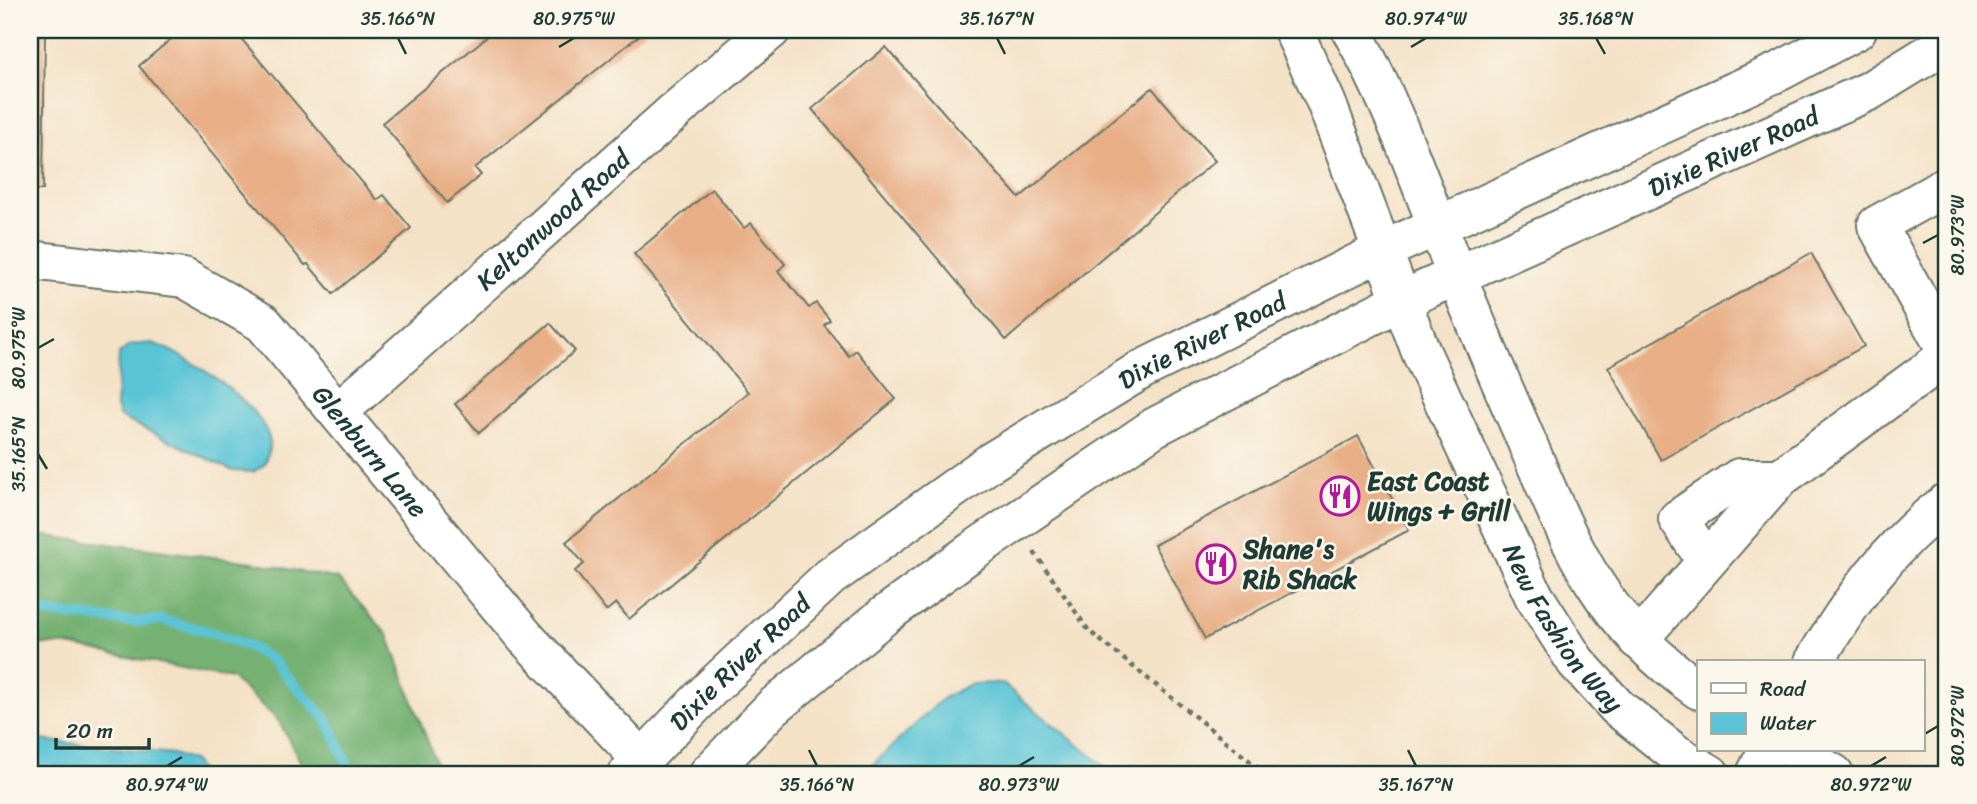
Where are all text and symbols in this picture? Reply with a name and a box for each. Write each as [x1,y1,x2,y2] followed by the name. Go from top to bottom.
[361,3,436,35] text: 35.166°N
[533,3,616,35] text: 80.975°W
[960,3,1035,35] text: 35.167°N
[1385,3,1468,35] text: 80.974°W
[1558,3,1634,35] text: 35.168°N
[1640,92,1829,210] street label: Dixie River Road
[465,136,643,302] street label: Keltonwood Road
[1942,194,1974,275] text: 80.973°W
[1109,278,1296,402] street label: Dixie River Road
[3,306,35,389] text: 80.975°W
[300,374,440,528] street label: Glenburn Lane
[3,416,35,492] text: 35.165°N
[1367,458,1512,534] place label: East Coast Wings + Grill
[1319,475,1361,517] restaurant icon: East Coast Wings + Grill
[1242,526,1358,602] place label: Shane's Rib Shack
[1490,536,1636,724] street label: New Fashion Way
[1195,543,1237,585] restaurant icon: Shane's Rib Shack
[657,581,824,742] street label: Dixie River Road
[1697,660,1924,752] legend
[1760,670,1807,708] text: Road
[1942,684,1974,766] text: 80.972°W
[1760,704,1817,742] text: Water
[56,706,149,750] scale bar
[66,712,113,750] text: 20 m
[126,769,209,801] text: 80.974°W
[780,769,855,801] text: 35.166°N
[979,769,1060,801] text: 80.973°W
[1379,769,1454,801] text: 35.167°N
[1831,769,1913,801] text: 80.972°W

